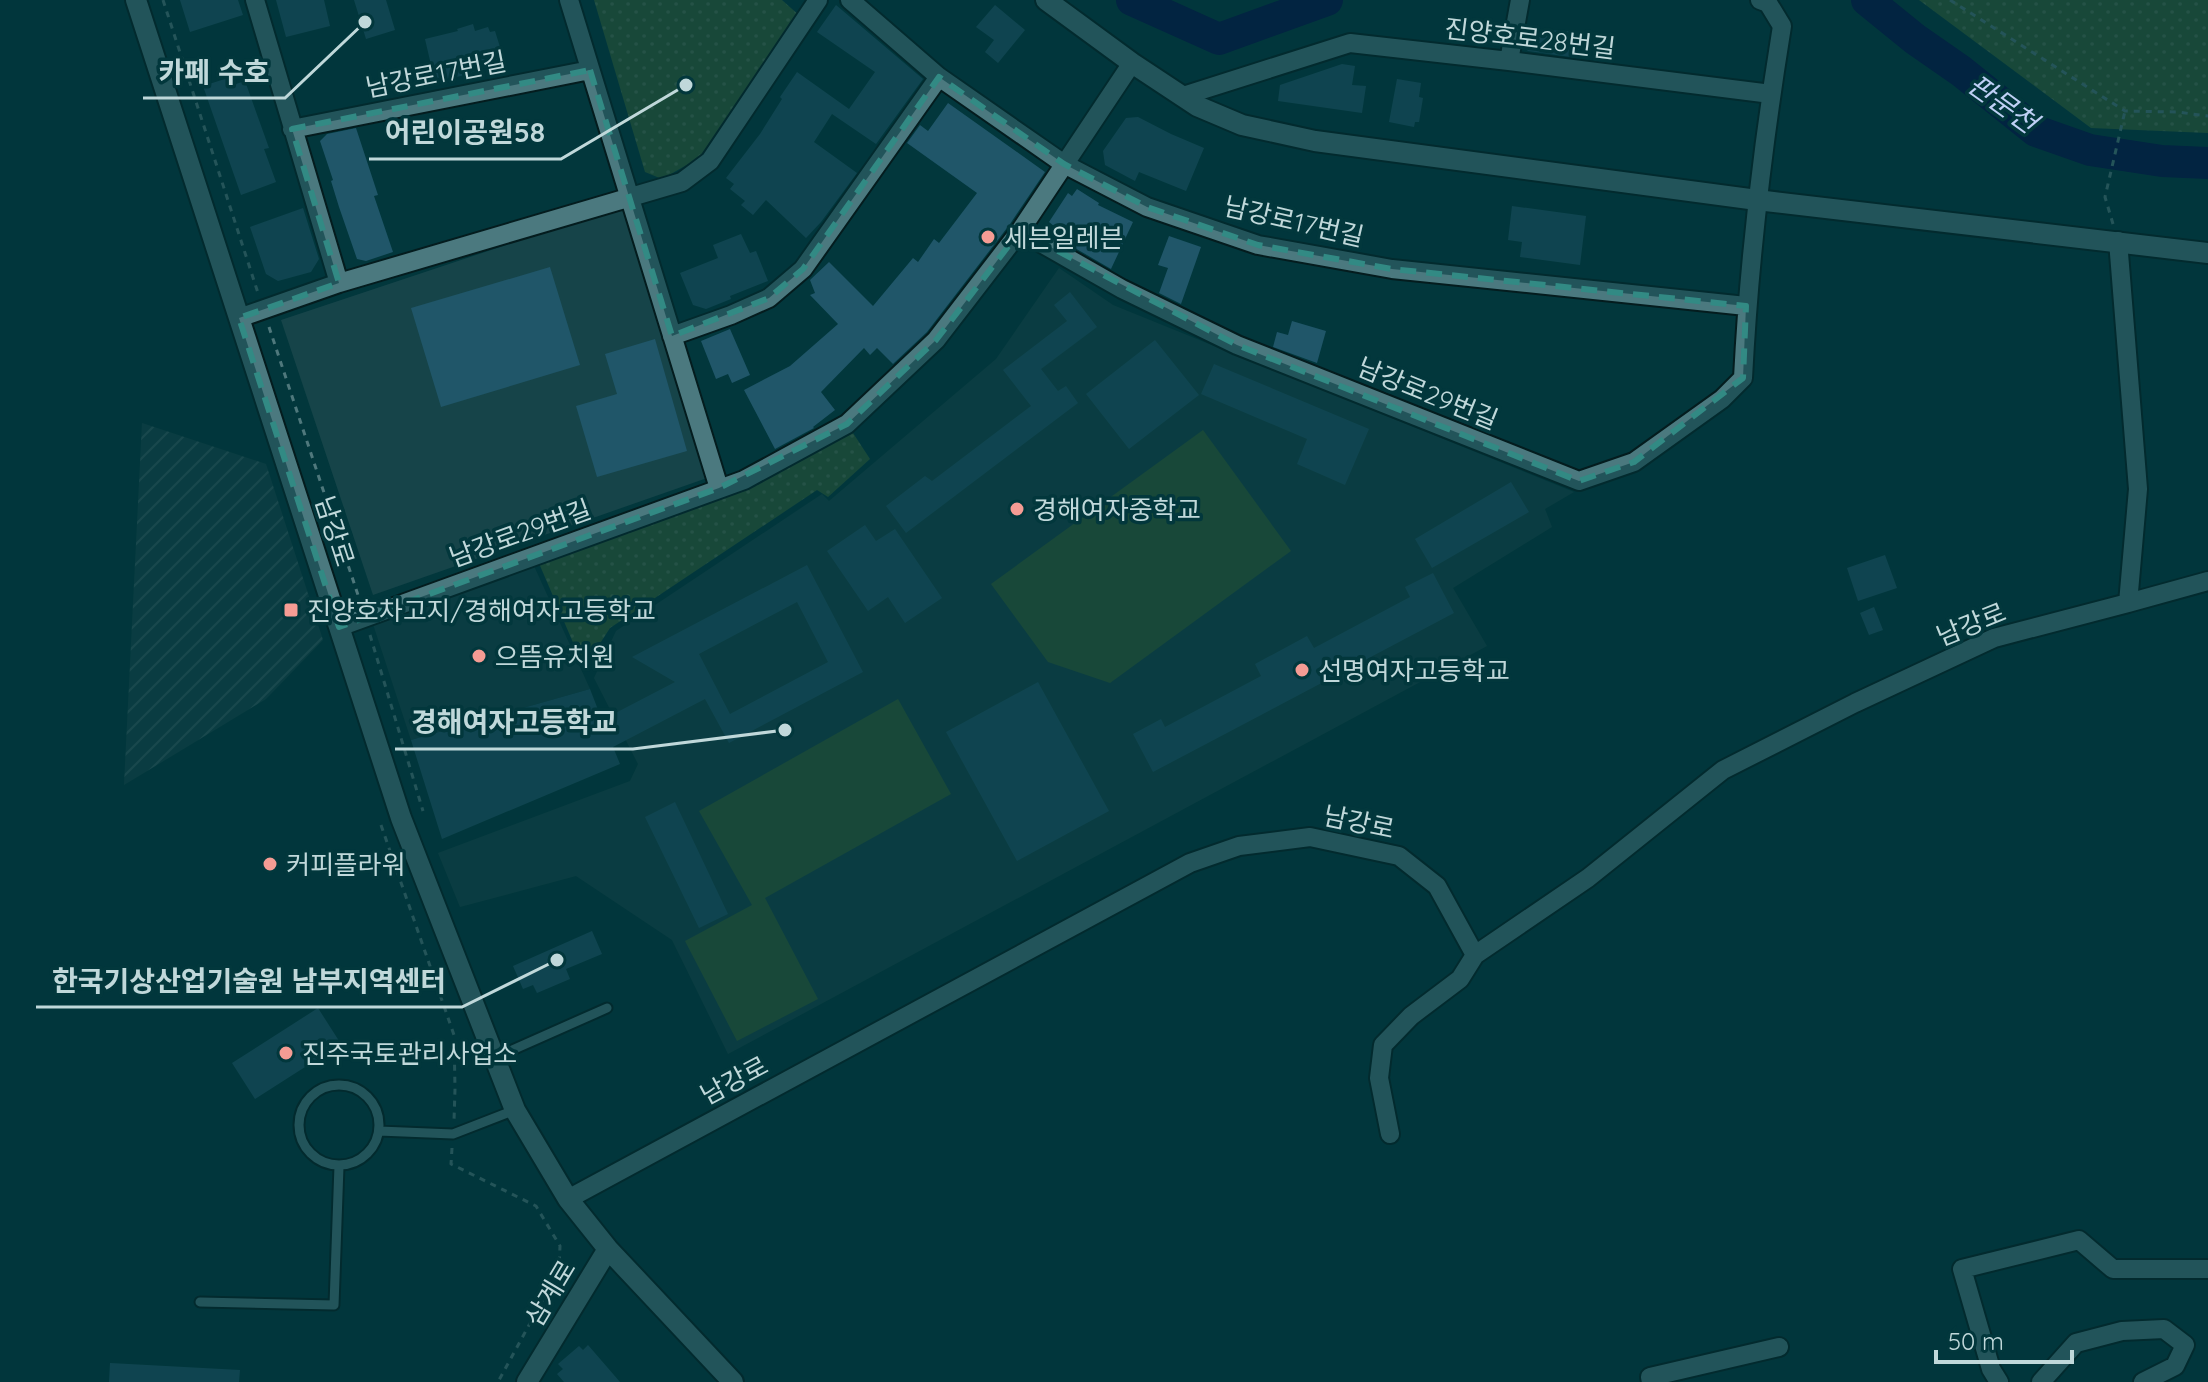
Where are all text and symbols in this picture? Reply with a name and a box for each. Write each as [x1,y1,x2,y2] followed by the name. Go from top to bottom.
[1443,11,1617,65] street label: 진양호로28번길
[363,44,509,104] street label: 남강로17번길
[143,46,285,98] callout: 카페 수호
[159,54,269,89] text: 카페 수호
[1961,66,2047,142] water label: 판문천
[369,107,561,159] callout: 어린이공원58
[385,114,545,149] text: 어린이공원58
[1221,189,1367,253] street label: 남강로17번길
[1004,221,1124,254] place label: 세븐일레븐
[979,228,997,246] marker: 세븐일레븐
[1353,350,1503,436] street label: 남강로29번길
[308,492,362,570] street label: 남강로
[445,492,595,574] street label: 남강로29번길
[1033,493,1200,526] place label: 경해여자중학교
[1008,500,1026,518] marker: 경해여자중학교
[307,594,655,627] place label: 진양호차고지/경해여자고등학교
[1932,595,2010,653] street label: 남강로
[282,601,300,619] marker: 진양호차고지/경해여자고등학교
[495,640,615,673] place label: 으뜸유치원
[470,647,488,665] marker: 으뜸유치원
[1318,654,1509,687] place label: 선명여자고등학교
[1293,661,1311,679] marker: 선명여자고등학교
[395,697,633,749] callout: 경해여자고등학교
[411,704,617,739] text: 경해여자고등학교
[1320,798,1398,846] street label: 남강로
[286,848,406,881] place label: 커피플라워
[261,855,279,873] marker: 커피플라워
[36,955,462,1007] callout: 한국기상산업기술원 남부지역센터
[52,963,446,998] text: 한국기상산업기술원 남부지역센터
[302,1037,517,1070] place label: 진주국토관리사업소
[277,1044,295,1062] marker: 진주국토관리사업소
[695,1049,773,1111] street label: 남강로
[517,1254,583,1332] street label: 삼계로
[1936,1314,2072,1364] scale bar
[1948,1326,2004,1356] text: 50 m

